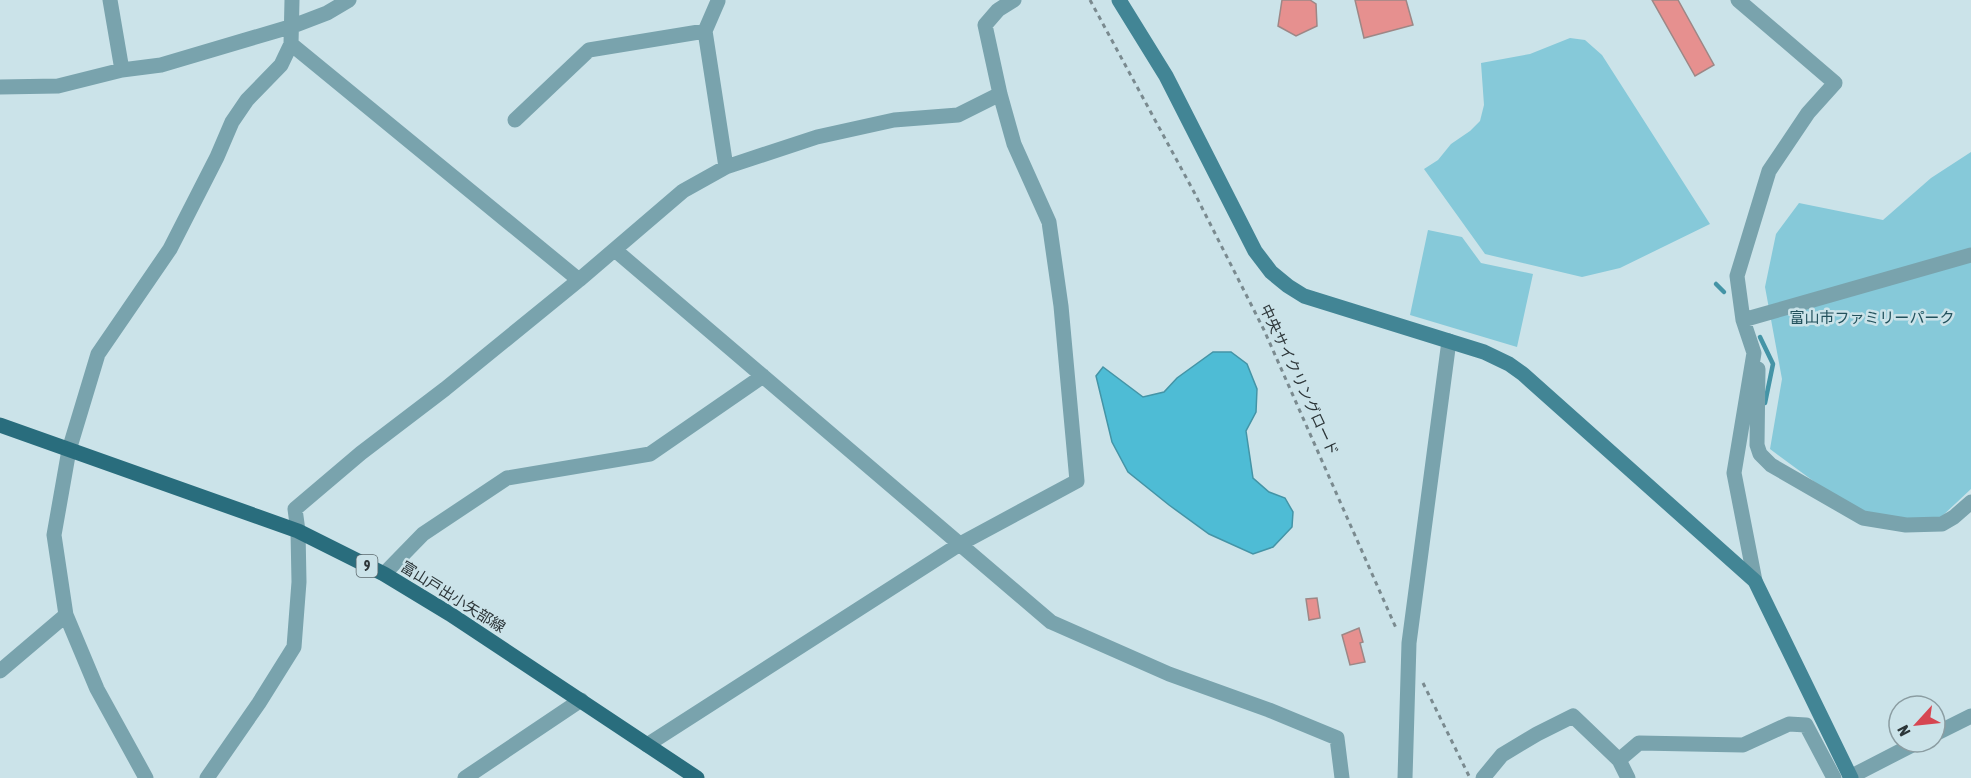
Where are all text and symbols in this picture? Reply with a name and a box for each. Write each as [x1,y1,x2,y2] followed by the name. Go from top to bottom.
[1257,302,1342,458] street label: 中央サイクリングロード
[1790,309,1954,326] park label: 富山市ファミリーパーク
[356,555,378,577] road number: 9
[398,558,509,636] street label: 富山戸出小矢部線
[1887,694,1947,754] north arrow
[1893,723,1914,739] text: N

